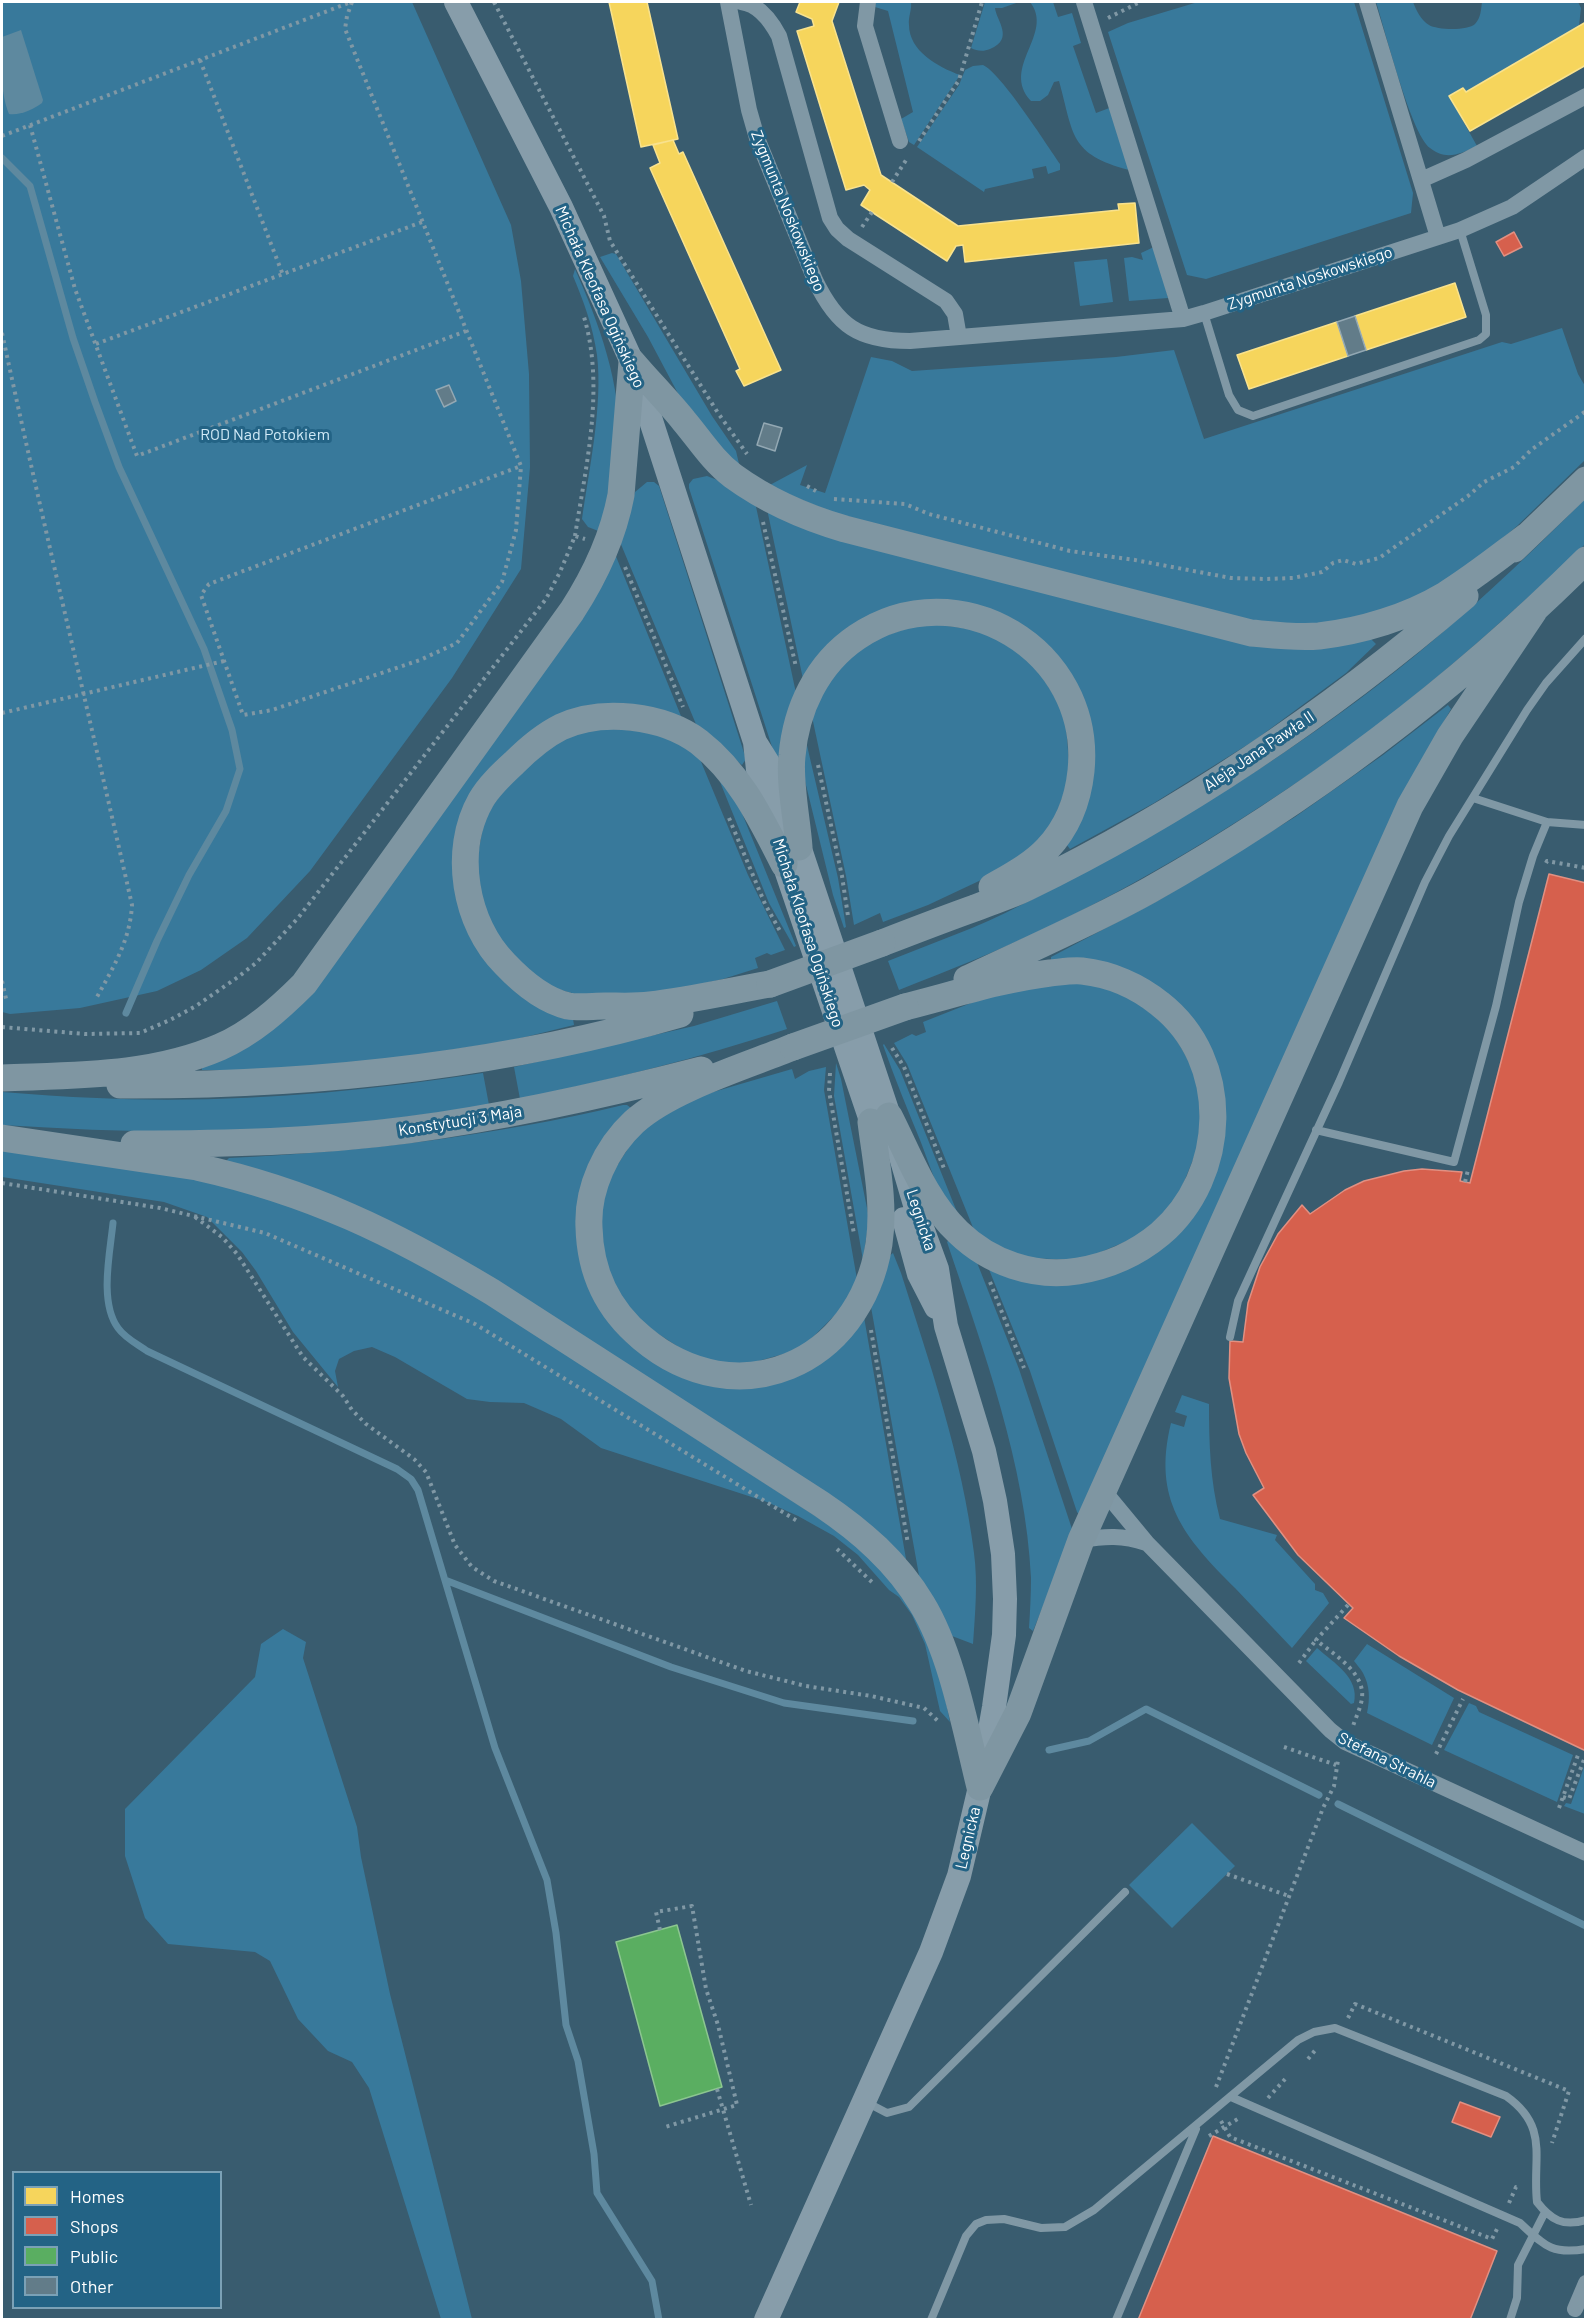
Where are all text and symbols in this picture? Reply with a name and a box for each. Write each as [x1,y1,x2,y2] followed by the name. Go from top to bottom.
[747,128,829,294] street label: Zygmunta Noskowskiego
[551,203,649,391] street label: Michała Kleofasa Ogińskiego
[1225,242,1395,314] street label: Zygmunta Noskowskiego
[200,425,330,445] park label: ROD Nad Potokiem
[1200,707,1318,795] street label: Aleja Jana Pawła II
[768,836,848,1030] street label: Michała Kleofasa Ogińskiego
[397,1102,523,1140] street label: Konstytucji 3 Maja
[902,1187,940,1253] street label: Legnicka
[1335,1728,1439,1792] street label: Stefana Strahla
[952,1805,984,1871] street label: Legnicka
[12,2171,222,2309] legend
[70,2185,124,2207] text: Homes
[70,2215,119,2237] text: Shops
[70,2245,118,2267] text: Public
[70,2275,113,2297] text: Other

